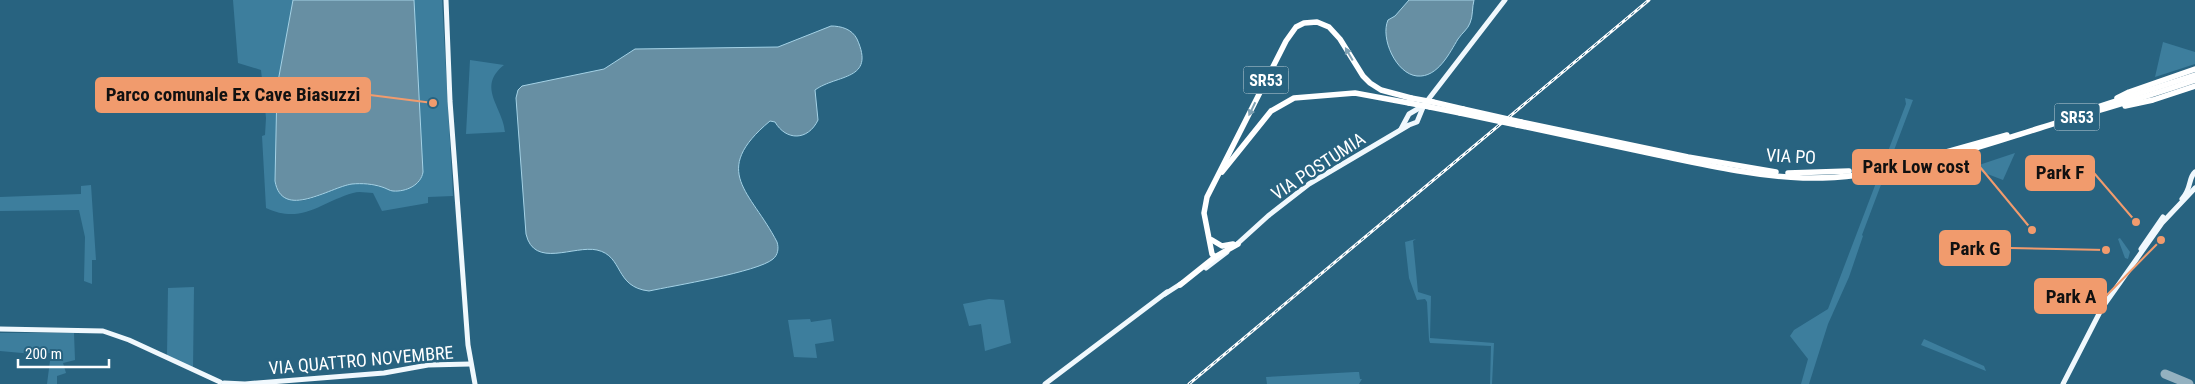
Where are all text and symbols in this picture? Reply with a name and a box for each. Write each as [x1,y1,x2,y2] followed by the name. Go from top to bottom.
[1344,47,1353,60] one-way arrow
[1244,66,1288,94] road number: SR53
[96,78,370,112] callout: Parco comunale Ex Cave Biasuzzi
[106,83,360,106] text: Parco comunale Ex Cave Biasuzzi
[1248,102,1256,117] one-way arrow
[2054,104,2100,130] road number: SR53
[1267,128,1369,204] street label: VIA POSTUMIA
[1765,144,1817,168] street label: VIA PO
[1853,150,1980,184] callout: Park Low cost
[1862,155,1970,178] text: Park Low cost
[2026,156,2094,190] callout: Park F
[2036,161,2084,184] text: Park F
[1940,231,2010,265] callout: Park G
[1950,237,2000,260] text: Park G
[2035,279,2106,313] callout: Park A
[2046,285,2097,308] text: Park A
[18,336,109,368] scale bar
[268,341,454,379] street label: VIA QUATTRO NOVEMBRE
[25,345,62,363] text: 200 m

